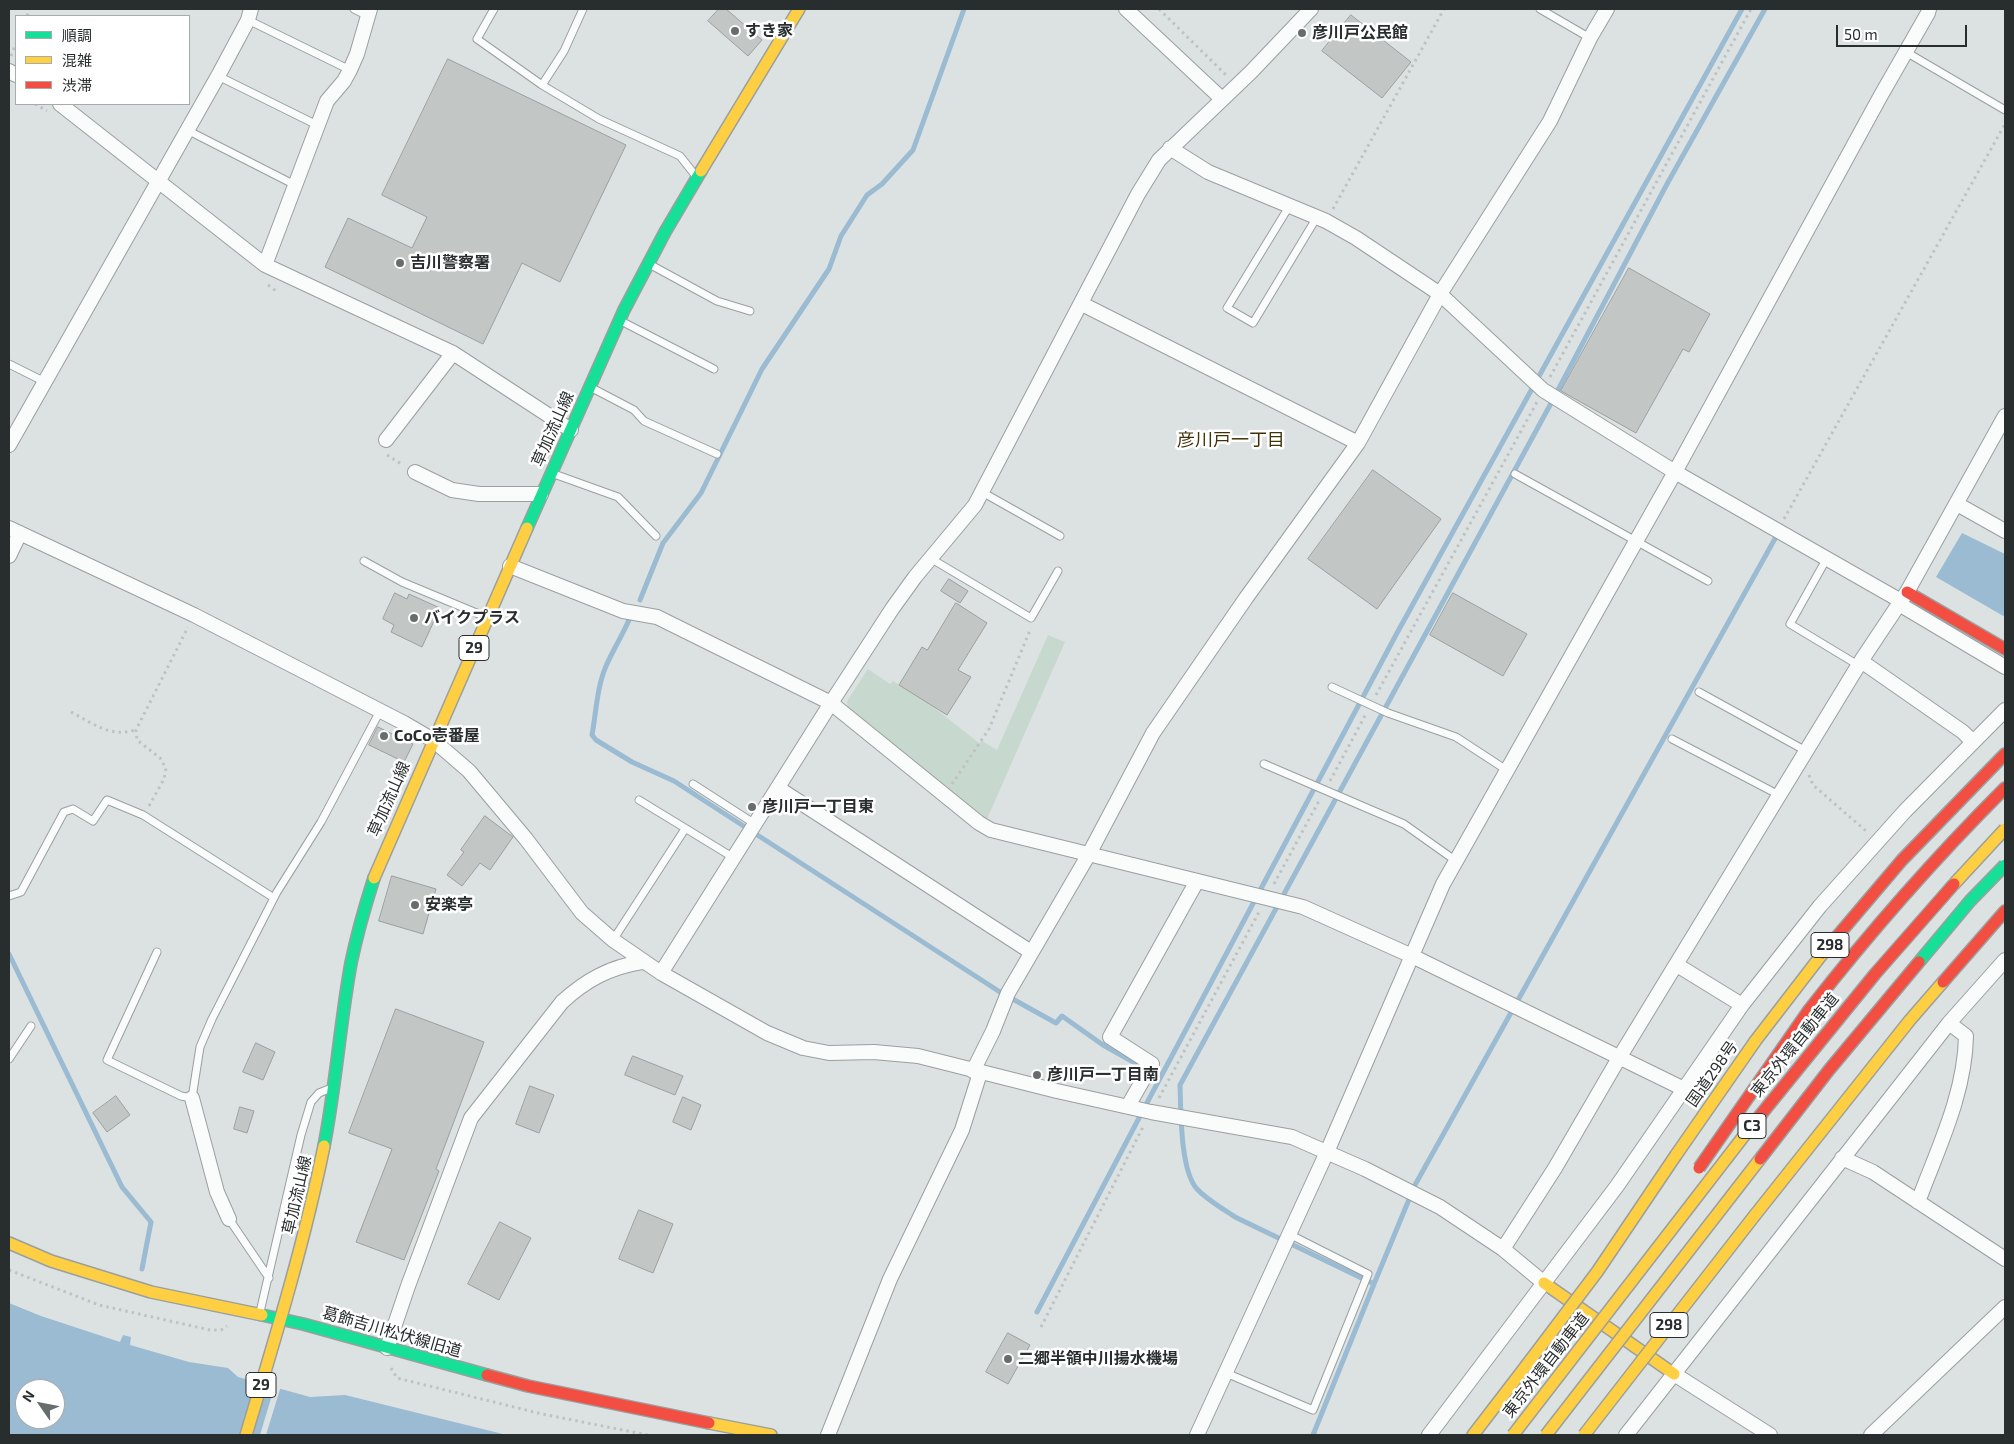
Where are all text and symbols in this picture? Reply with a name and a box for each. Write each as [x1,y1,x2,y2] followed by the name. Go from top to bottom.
[15,15,190,105] legend
[1839,15,1970,47] scale bar
[745,21,793,41] place label: すき家
[1312,23,1408,43] place label: 彦川戸公民館
[729,25,741,37] marker: すき家
[1844,25,1878,43] text: 50 m
[62,26,92,44] text: 順調
[1296,27,1308,39] marker: 彦川戸公民館
[62,51,92,69] text: 混雑
[62,76,92,94] text: 渋滞
[410,253,490,273] place label: 吉川警察署
[394,257,406,269] marker: 吉川警察署
[528,389,578,469] street label: 草加流山線
[1177,429,1285,451] district label: 彦川戸一丁目
[424,608,520,628] place label: バイクプラス
[408,612,420,624] marker: バイクプラス
[459,636,489,660] road number: 29
[394,726,480,746] place label: CoCo壱番屋
[378,730,390,742] marker: CoCo壱番屋
[364,759,414,839] street label: 草加流山線
[762,797,874,817] place label: 彦川戸一丁目東
[746,801,758,813] marker: 彦川戸一丁目東
[425,895,473,915] place label: 安楽亭
[409,899,421,911] marker: 安楽亭
[1811,932,1849,958] road number: 298
[1747,989,1843,1101] street label: 東京外環自動車道
[1682,1037,1742,1111] street label: 国道298号
[1047,1065,1159,1085] place label: 彦川戸一丁目南
[1031,1069,1043,1081] marker: 彦川戸一丁目南
[1738,1114,1766,1138] road number: C3
[279,1154,315,1236] street label: 草加流山線
[320,1303,464,1361] street label: 葛飾吉川松伏線旧道
[1499,1309,1593,1421] street label: 東京外環自動車道
[1650,1312,1688,1338] road number: 298
[1018,1349,1178,1369] place label: 二郷半領中川揚水機場
[1002,1353,1014,1365] marker: 二郷半領中川揚水機場
[246,1372,276,1398] road number: 29
[15,1379,65,1429] north arrow
[18,1387,38,1405] text: N

